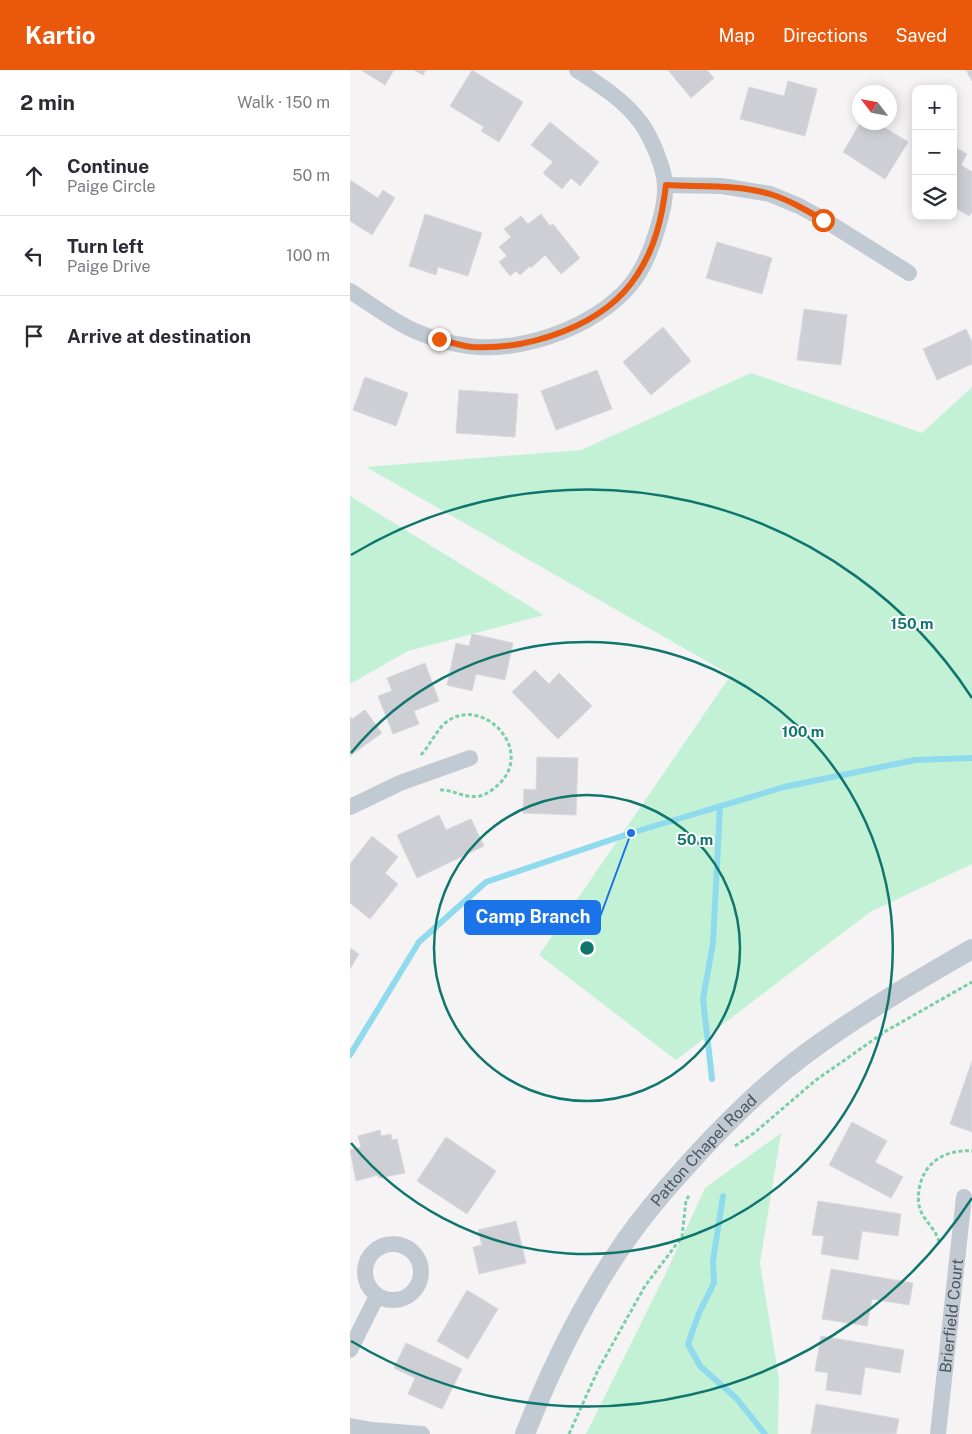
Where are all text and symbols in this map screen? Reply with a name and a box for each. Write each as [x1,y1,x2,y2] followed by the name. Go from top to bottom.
[25,21,96,49] text: Kartio
[718,25,755,46] text: Map
[783,25,868,46] text: Directions
[896,25,947,46] text: Saved
[852,85,897,130] north arrow
[912,85,957,220] map controls
[912,85,957,130] button: +
[20,90,75,115] text: 2 min
[237,93,330,112] text: Walk · 150 m
[912,130,957,175] button: −
[67,155,149,177] text: Continue
[20,162,48,190] icon: ahead
[292,166,330,185] text: 50 m
[912,175,957,220] button: layers
[67,177,156,196] text: Paige Circle
[812,209,835,232] route start
[67,235,144,257] text: Turn left
[20,242,48,270] icon: left
[286,246,330,265] text: 100 m
[67,257,151,276] text: Paige Drive
[20,322,48,350] icon: arrive
[67,325,251,347] text: Arrive at destination
[428,328,451,351] route end
[890,615,934,632] text: 150 m
[782,723,824,740] text: 100 m
[677,831,713,848] text: 50 m
[465,901,600,934] callout: Camp Branch
[476,906,590,927] text: Camp Branch
[578,939,596,957] centre of rings
[646,1090,760,1210] street label: Patton Chapel Road
[935,1257,967,1374] street label: Brierfield Court

